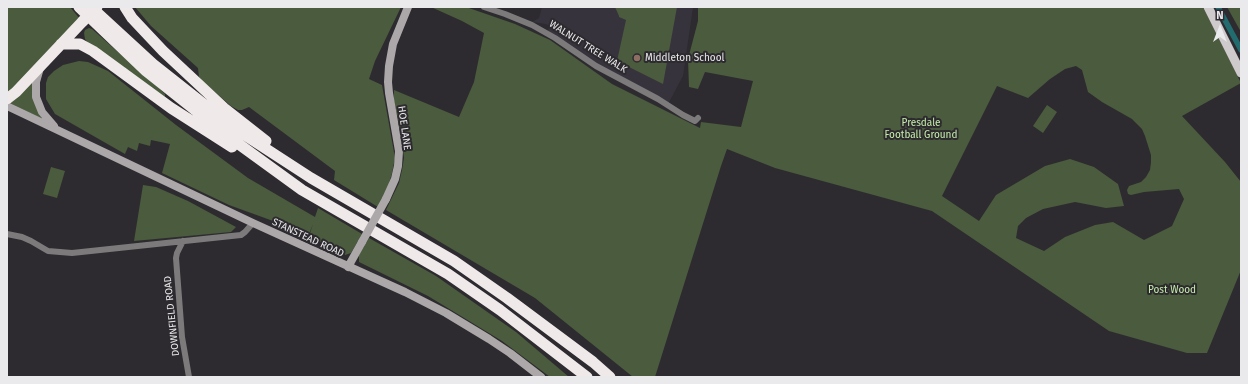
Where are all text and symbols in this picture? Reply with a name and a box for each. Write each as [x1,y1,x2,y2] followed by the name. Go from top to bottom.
[1200,8,1240,48] north arrow
[1216,9,1224,22] text: N
[547,18,629,76] street label: WALNUT TREE WALK
[645,52,724,64] place label: Middleton School
[632,53,642,63] marker: Middleton School
[395,105,413,151] street label: HOE LANE
[885,117,957,140] park label: Presdale Football Ground
[270,216,346,260] street label: STANSTEAD ROAD
[162,275,182,357] street label: DOWNFIELD ROAD
[1148,284,1196,296] park label: Post Wood

